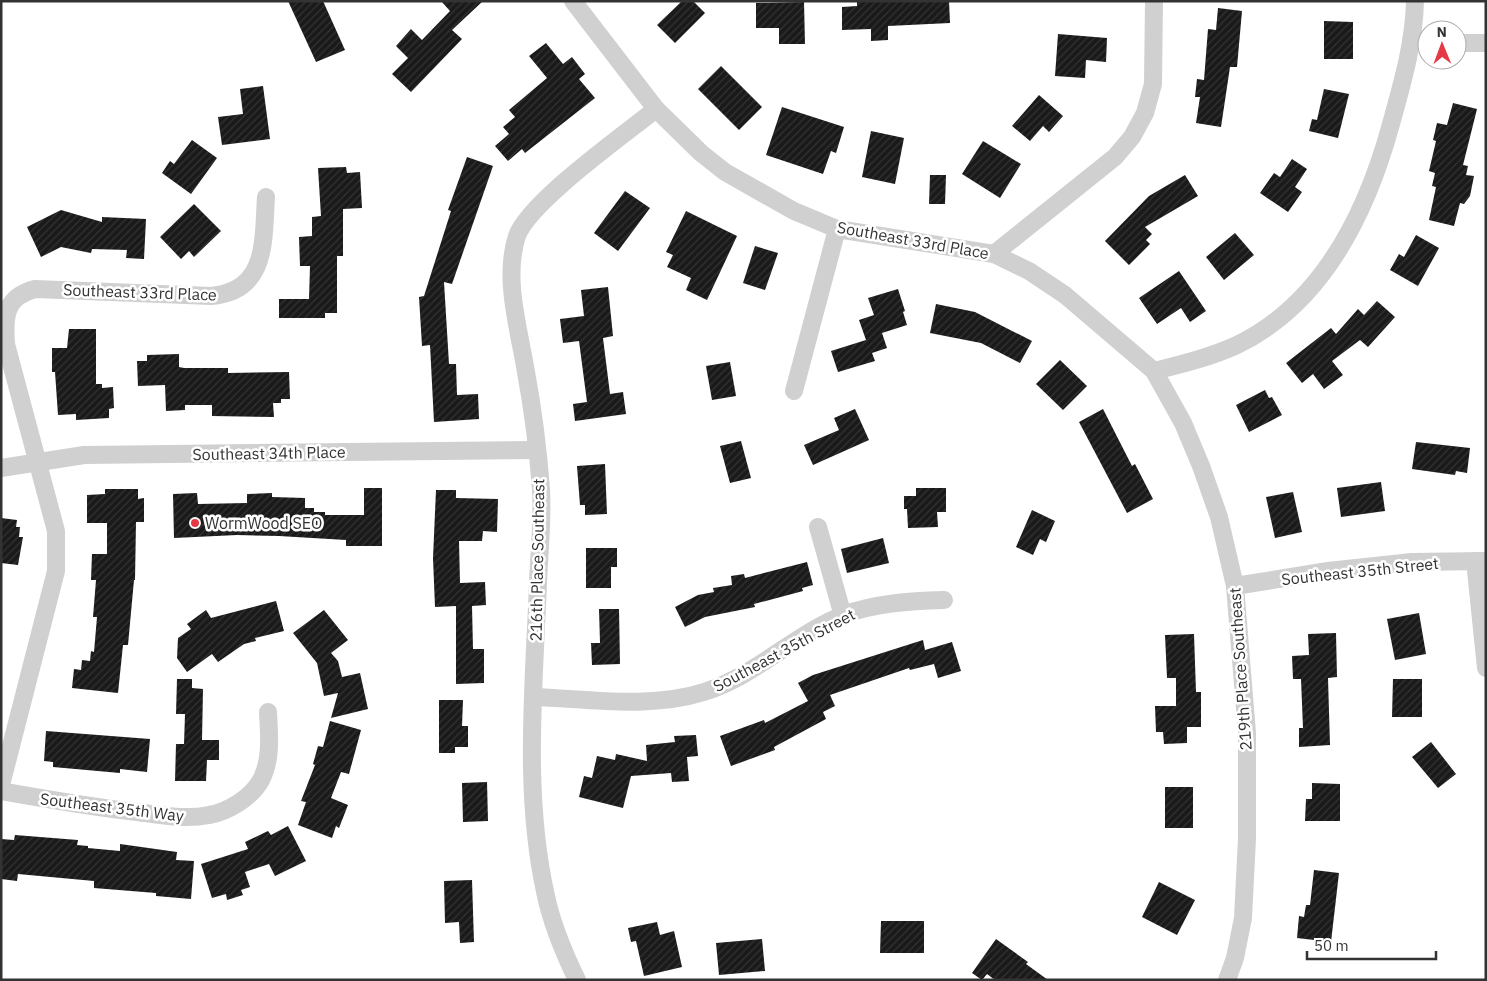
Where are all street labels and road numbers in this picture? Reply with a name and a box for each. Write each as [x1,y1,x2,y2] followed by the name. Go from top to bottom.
[836,217,991,263] street label: Southeast 33rd Place
[63,279,217,305] street label: Southeast 33rd Place
[192,442,346,464] street label: Southeast 34th Place
[526,478,548,642] street label: 216th Place Southeast
[1280,553,1440,589] street label: Southeast 35th Street
[1224,587,1256,751] street label: 219th Place Southeast
[710,604,858,696] street label: Southeast 35th Street
[39,788,185,826] street label: Southeast 35th Way

